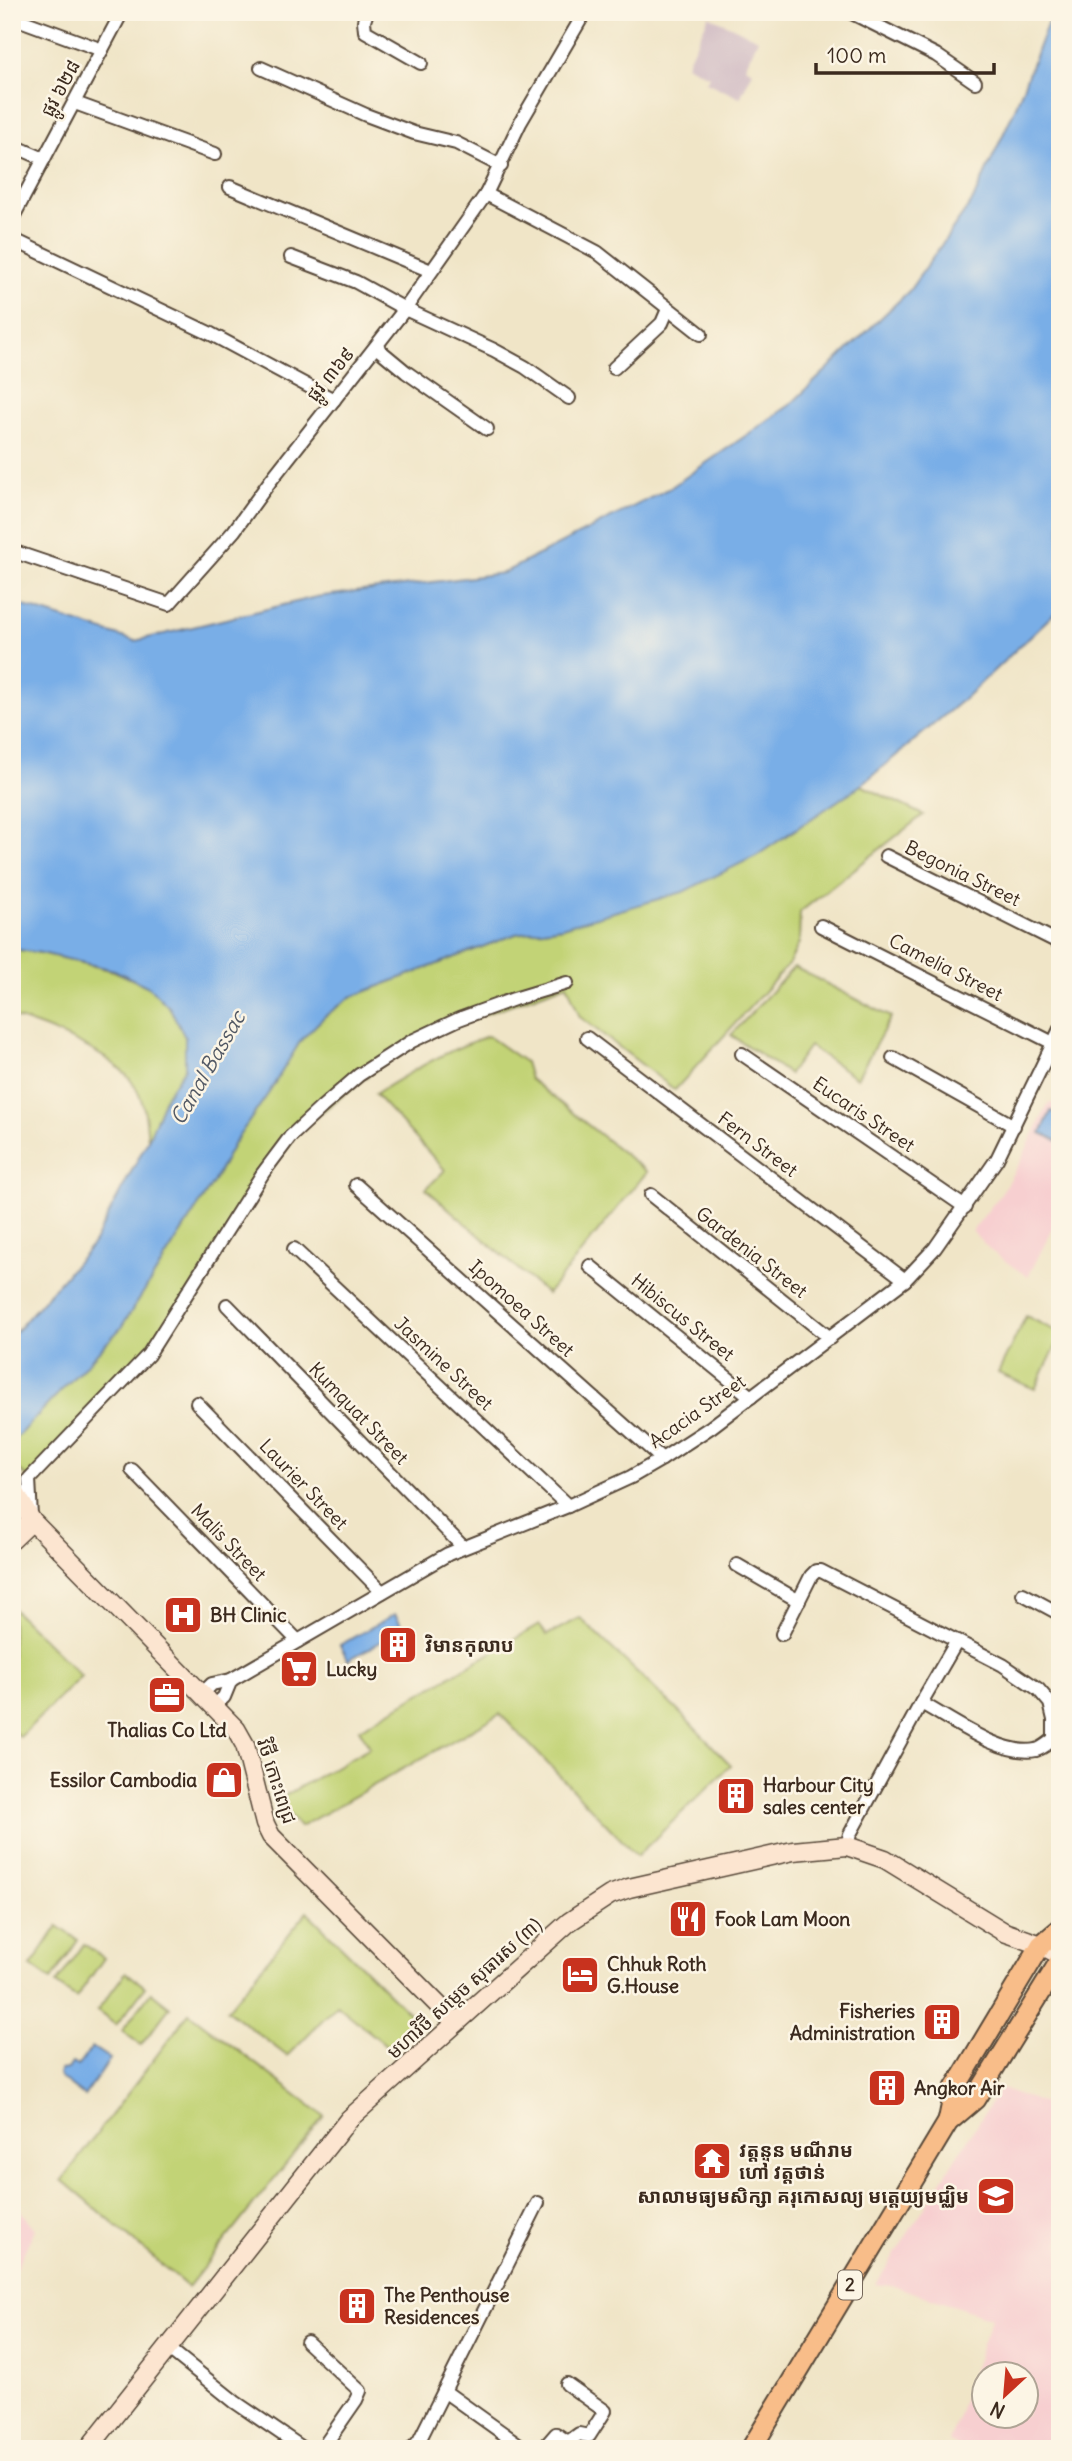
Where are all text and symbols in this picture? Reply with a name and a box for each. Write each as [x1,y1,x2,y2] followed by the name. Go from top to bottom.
[816,32,995,76] scale bar
[827,42,886,69] text: 100 m
[35,55,90,123] street label: ផ្លូវ ៦២៨
[301,342,364,410] street label: ផ្លូវ ៣៦៩
[901,835,1025,911] street label: Begonia Street
[885,928,1007,1006] street label: Camelia Street
[164,1004,252,1129] water label: Canal Bassac
[808,1071,920,1157] street label: Eucaris Street
[713,1106,803,1182] street label: Fern Street
[692,1201,812,1303] street label: Gardenia Street
[464,1254,580,1362] street label: Ipomoea Street
[627,1268,739,1366] street label: Hibiscus Street
[390,1311,498,1415] street label: Jasmine Street
[304,1357,414,1469] street label: Kumquat Street
[644,1369,750,1453] street label: Acacia Street
[255,1433,353,1535] street label: Laurier Street
[186,1498,272,1586] street label: Malis Street
[162,1594,204,1636] hospital icon: BH Clinic
[210,1603,287,1627] place label: BH Clinic
[377,1624,419,1666] building icon: វិមានកុលាប
[425,1633,514,1657] place label: វិមានកុលាប
[278,1648,320,1690] supermarket icon: Lucky
[326,1657,377,1681] place label: Lucky
[146,1674,188,1716] office icon: Thalias Co Ltd
[107,1718,227,1742] place label: Thalias Co Ltd
[252,1735,302,1827] street label: វិថី កោះពេជ្រ
[203,1759,245,1801] shop icon: Essilor Cambodia
[50,1768,197,1792] place label: Essilor Cambodia
[763,1773,874,1819] place label: Harbour City sales center
[715,1775,757,1817] building icon: Harbour City sales center
[667,1898,709,1940] restaurant icon: Fook Lam Moon
[715,1907,850,1931] place label: Fook Lam Moon
[382,1912,547,2065] street label: មហាវិថី សម្តេច សុធារស (៣)
[607,1952,707,1998] place label: Chhuk Roth G.House
[559,1954,601,1996] hotel icon: Chhuk Roth G.House
[790,1999,915,2045] place label: Fisheries Administration
[921,2001,963,2043] building icon: Fisheries Administration
[866,2067,908,2109] building icon: Angkor Air
[914,2076,1005,2100] place label: Angkor Air
[739,2138,853,2184] place label: វត្តនួន មណីរាម ហៅ វត្តថាន់
[691,2140,733,2182] temple icon: វត្តនួន មណីរាម ហៅ វត្តថាន់
[975,2175,1017,2217] school or university icon: សាលាមធ្យមសិក្សា គរុកោសល្យ មត្តេយ្យមជ្ឈិម
[637,2184,969,2208] place label: សាលាមធ្យមសិក្សា គរុកោសល្យ មត្តេយ្យមជ្ឈិម
[838,2270,862,2300] road number: 2
[384,2283,509,2329] place label: The Penthouse Residences
[336,2285,378,2327] building icon: The Penthouse Residences
[970,2360,1040,2430] north arrow
[986,2397,1009,2424] text: N

